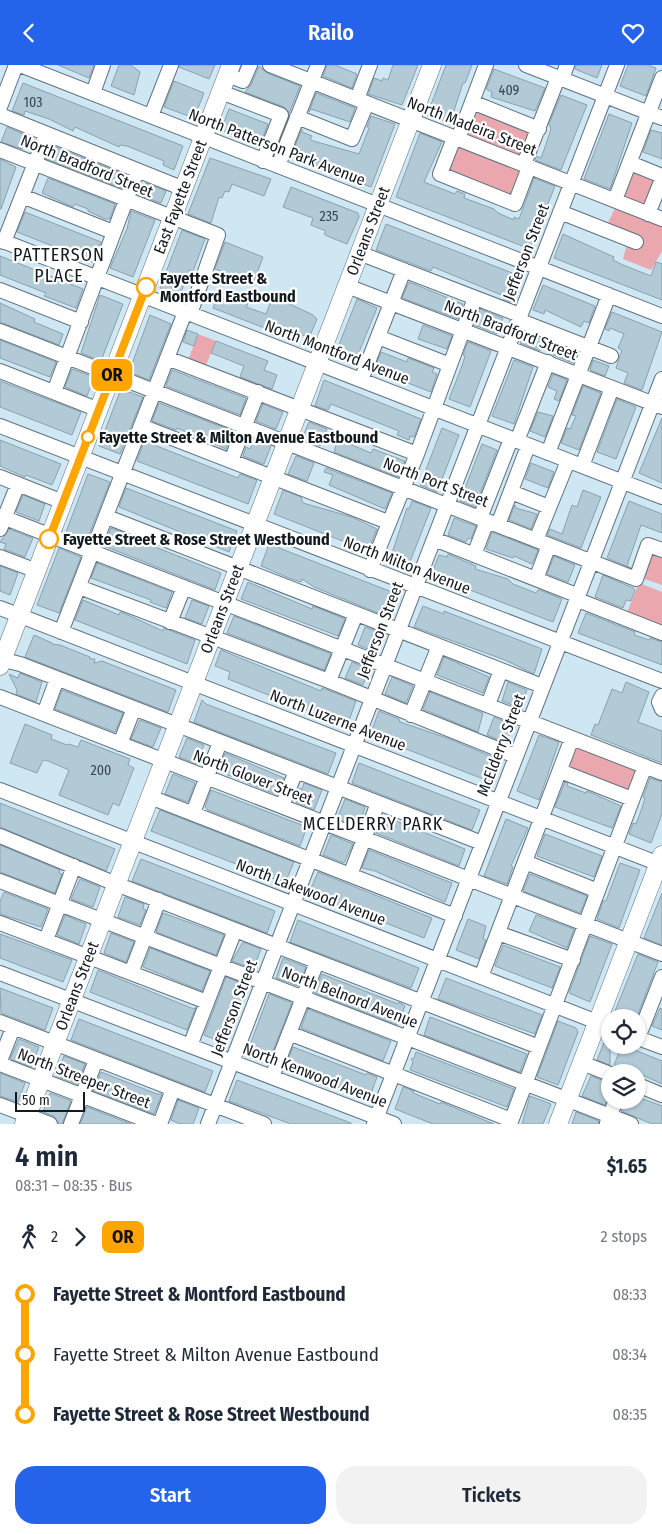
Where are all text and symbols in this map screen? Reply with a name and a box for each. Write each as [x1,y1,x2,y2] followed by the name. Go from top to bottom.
[15,19,43,47] icon: back
[308,19,354,46] text: Railo
[619,19,647,47] icon: heart
[499,82,520,99] house number: 409
[405,93,540,160] street label: North Madeira Street
[24,94,42,111] house number: 103
[186,104,368,190] street label: North Patterson Park Avenue
[18,131,157,202] street label: North Bradford Street
[149,137,211,257] street label: East Fayette Street
[342,183,394,278] street label: Orleans Street
[499,200,553,303] street label: Jefferson Street
[320,208,338,225] house number: 235
[13,244,105,287] district label: PATTERSON PLACE
[160,269,296,306] place label: Fayette Street & Montford Eastbound
[136,277,156,297] marker: Fayette Street & Montford Eastbound
[442,296,581,364] street label: North Bradford Street
[262,316,412,388] street label: North Montford Avenue
[90,359,134,391] line badge: OR
[101,364,123,386] text: OR
[99,428,378,447] place label: Fayette Street & Milton Avenue Eastbound
[81,430,95,444] marker: Fayette Street & Milton Avenue Eastbound
[381,453,492,511] street label: North Port Street
[39,529,59,549] marker: Fayette Street & Rose Street Westbound
[63,530,330,549] place label: Fayette Street & Rose Street Westbound
[341,532,473,598] street label: North Milton Avenue
[196,561,248,656] street label: Orleans Street
[353,578,407,681] street label: Jefferson Street
[267,685,409,755] street label: North Luzerne Avenue
[473,691,529,799] street label: McElderry Street
[191,745,316,809] street label: North Glover Street
[91,762,111,779] house number: 200
[303,813,443,835] district label: MCELDERRY PARK
[233,855,389,929] street label: North Lakewood Avenue
[51,938,103,1033] street label: Orleans Street
[207,956,261,1059] street label: Jefferson Street
[279,962,421,1032] street label: North Belnord Avenue
[601,1009,646,1109] map controls
[601,1009,646,1054] button: locate
[240,1039,390,1111] street label: North Kenwood Avenue
[15,1044,154,1112] street label: North Streeper Street
[601,1064,646,1109] button: layers
[15,1089,85,1112] scale bar
[22,1092,50,1109] text: 50 m
[15,1140,79,1173] text: 4 min
[607,1155,647,1178] text: $1.65
[15,1176,132,1195] text: 08:31 – 08:35 · Bus
[15,1223,43,1251] icon: walk
[66,1223,94,1251] icon: forward
[112,1226,134,1248] text: OR
[51,1227,58,1246] text: 2
[601,1227,647,1246] text: 2 stops
[53,1283,346,1306] text: Fayette Street & Montford Eastbound
[613,1285,647,1304] text: 08:33
[53,1343,379,1366] text: Fayette Street & Milton Avenue Eastbound
[612,1345,647,1364] text: 08:34
[53,1403,370,1426] text: Fayette Street & Rose Street Westbound
[613,1405,647,1424] text: 08:35
[15,1466,326,1524] button: Start
[336,1466,647,1524] button: Tickets

